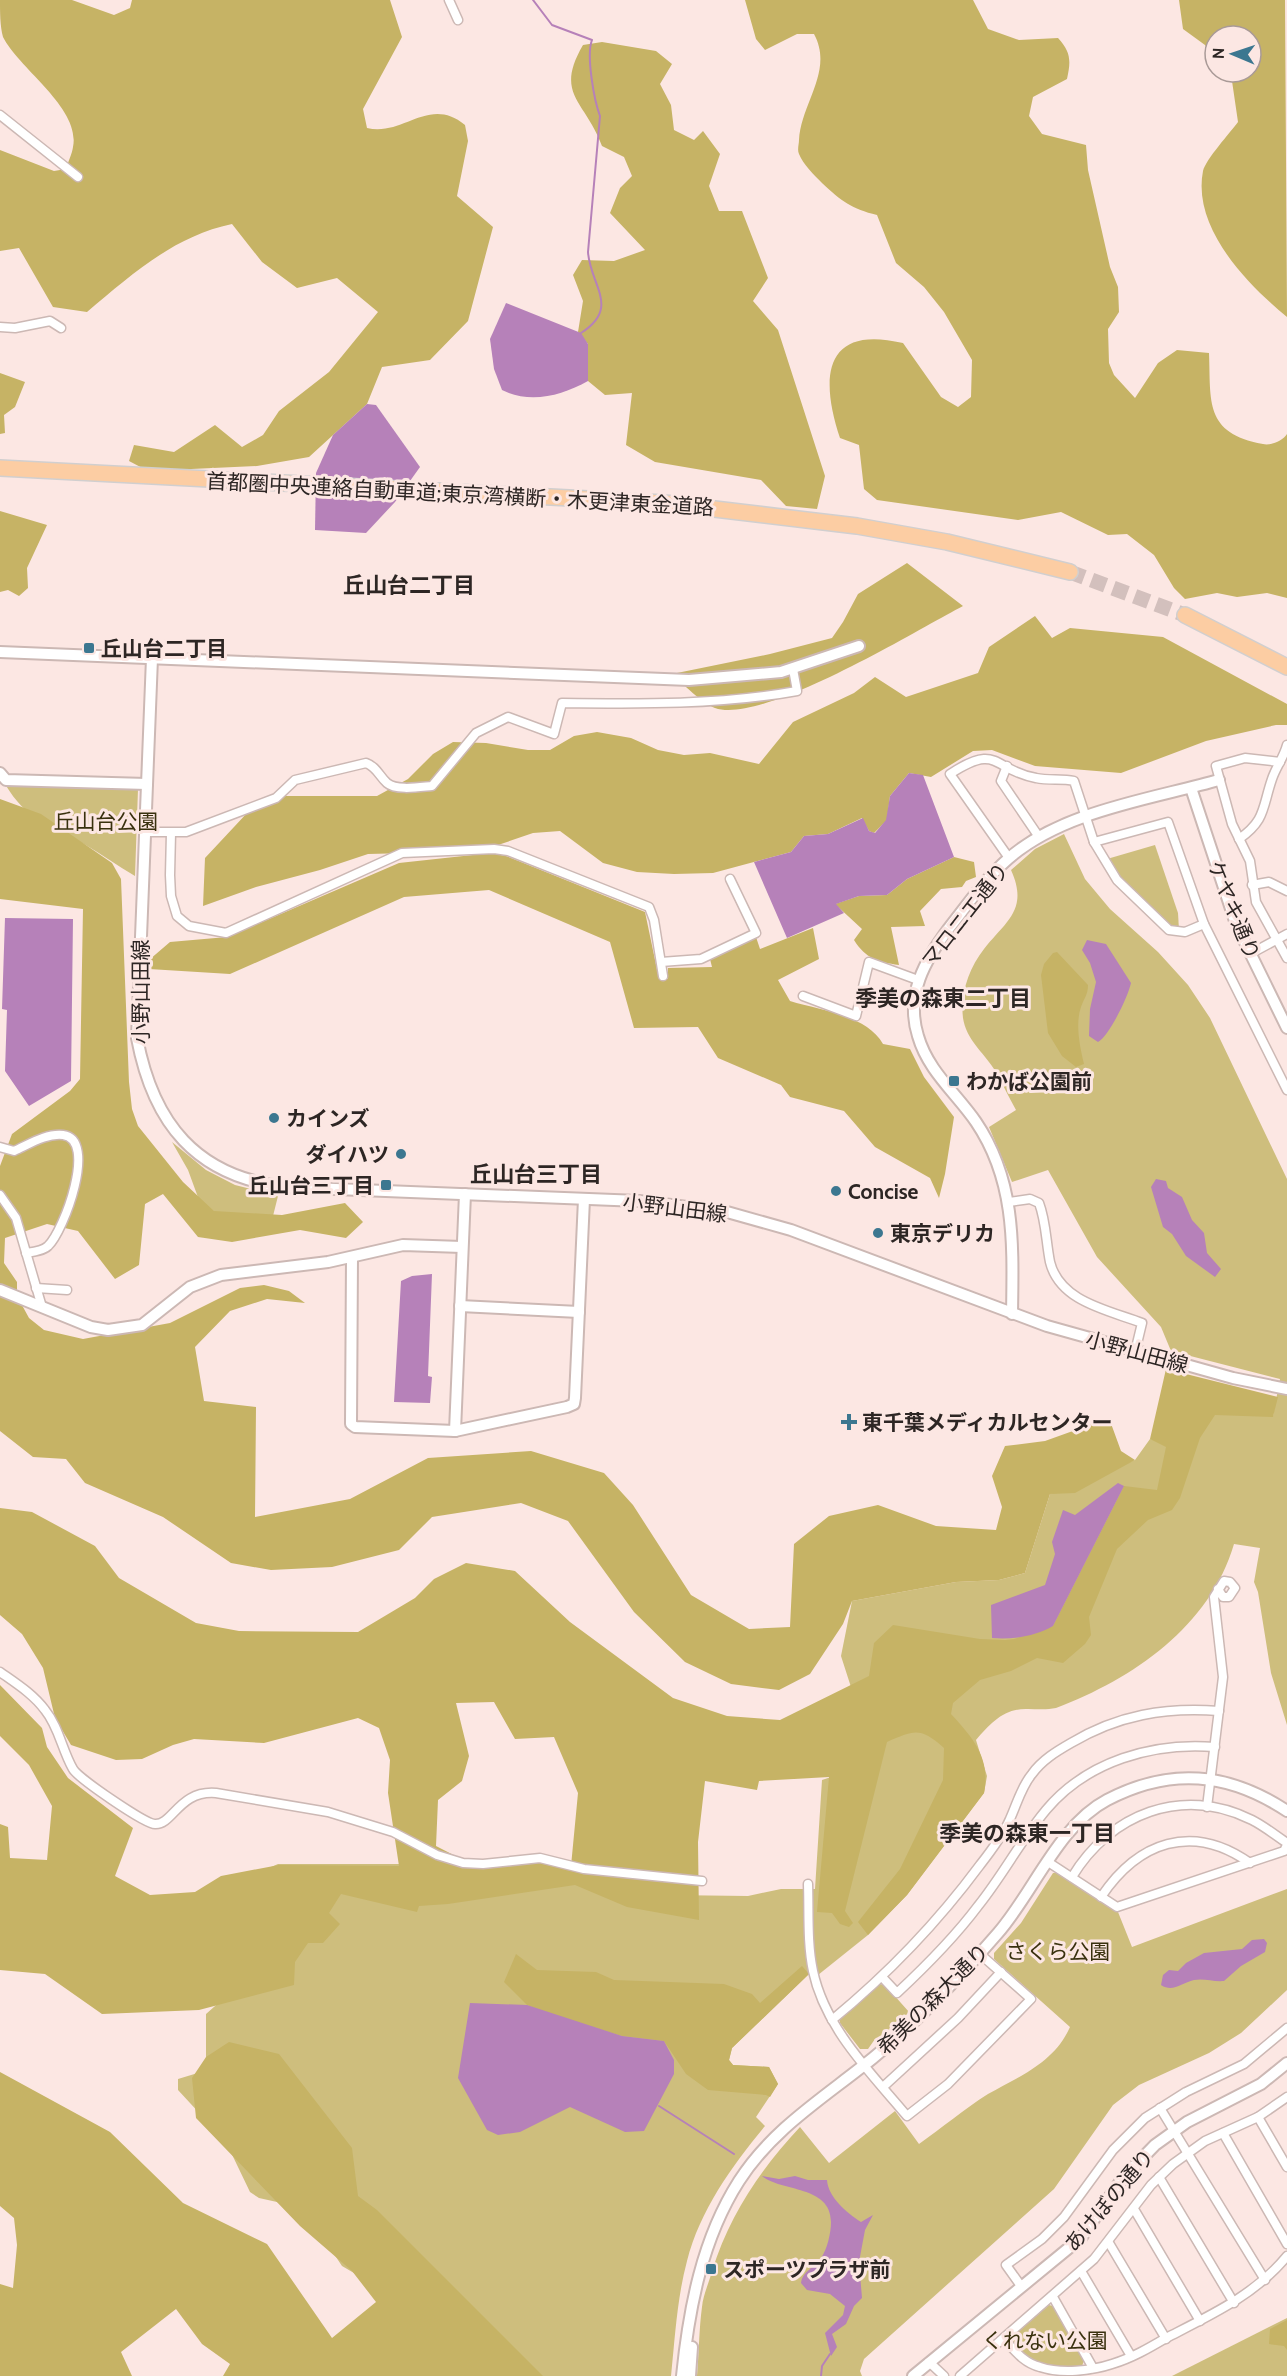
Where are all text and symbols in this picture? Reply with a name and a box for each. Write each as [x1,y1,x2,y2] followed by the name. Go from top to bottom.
[1203,24,1263,84] north arrow
[1209,48,1228,59] text: N
[205,468,715,520] street label: 首都圏中央連絡自動車道;東京湾横断・木更津東金道路
[343,572,475,599] district label: 丘山台二丁目
[101,636,227,661] place label: 丘山台二丁目
[82,641,96,655] marker: 丘山台二丁目
[54,809,159,834] park label: 丘山台公園
[1203,857,1265,963] street label: ケヤキ通り
[916,858,1014,972] street label: マロニエ通り
[128,940,153,1045] street label: 小野山田線
[855,985,1031,1012] district label: 季美の森東二丁目
[966,1069,1092,1094] place label: わかば公園前
[947,1074,961,1088] marker: わかば公園前
[286,1106,370,1131] place label: カインズ
[267,1111,281,1125] marker: カインズ
[305,1142,389,1167] place label: ダイハツ
[394,1147,408,1161] marker: ダイハツ
[470,1161,602,1188] district label: 丘山台三丁目
[248,1173,374,1198] place label: 丘山台三丁目
[379,1178,393,1192] marker: 丘山台三丁目
[848,1179,919,1204] place label: Concise
[829,1184,843,1198] marker: Concise
[621,1189,729,1227] street label: 小野山田線
[890,1221,995,1246] place label: 東京デリカ
[871,1226,885,1240] marker: 東京デリカ
[1083,1326,1191,1378] street label: 小野山田線
[862,1410,1113,1435] place label: 東千葉メディカルセンター
[840,1413,858,1431] marker: 東千葉メディカルセンター
[939,1820,1115,1847] district label: 季美の森東一丁目
[872,1938,994,2060] street label: 希美の森大通り
[1006,1939,1111,1964] park label: さくら公園
[1059,2144,1159,2256] street label: あけぼの通り
[723,2257,891,2282] place label: スポーツプラザ前
[704,2262,718,2276] marker: スポーツプラザ前
[982,2328,1108,2353] park label: くれない公園

